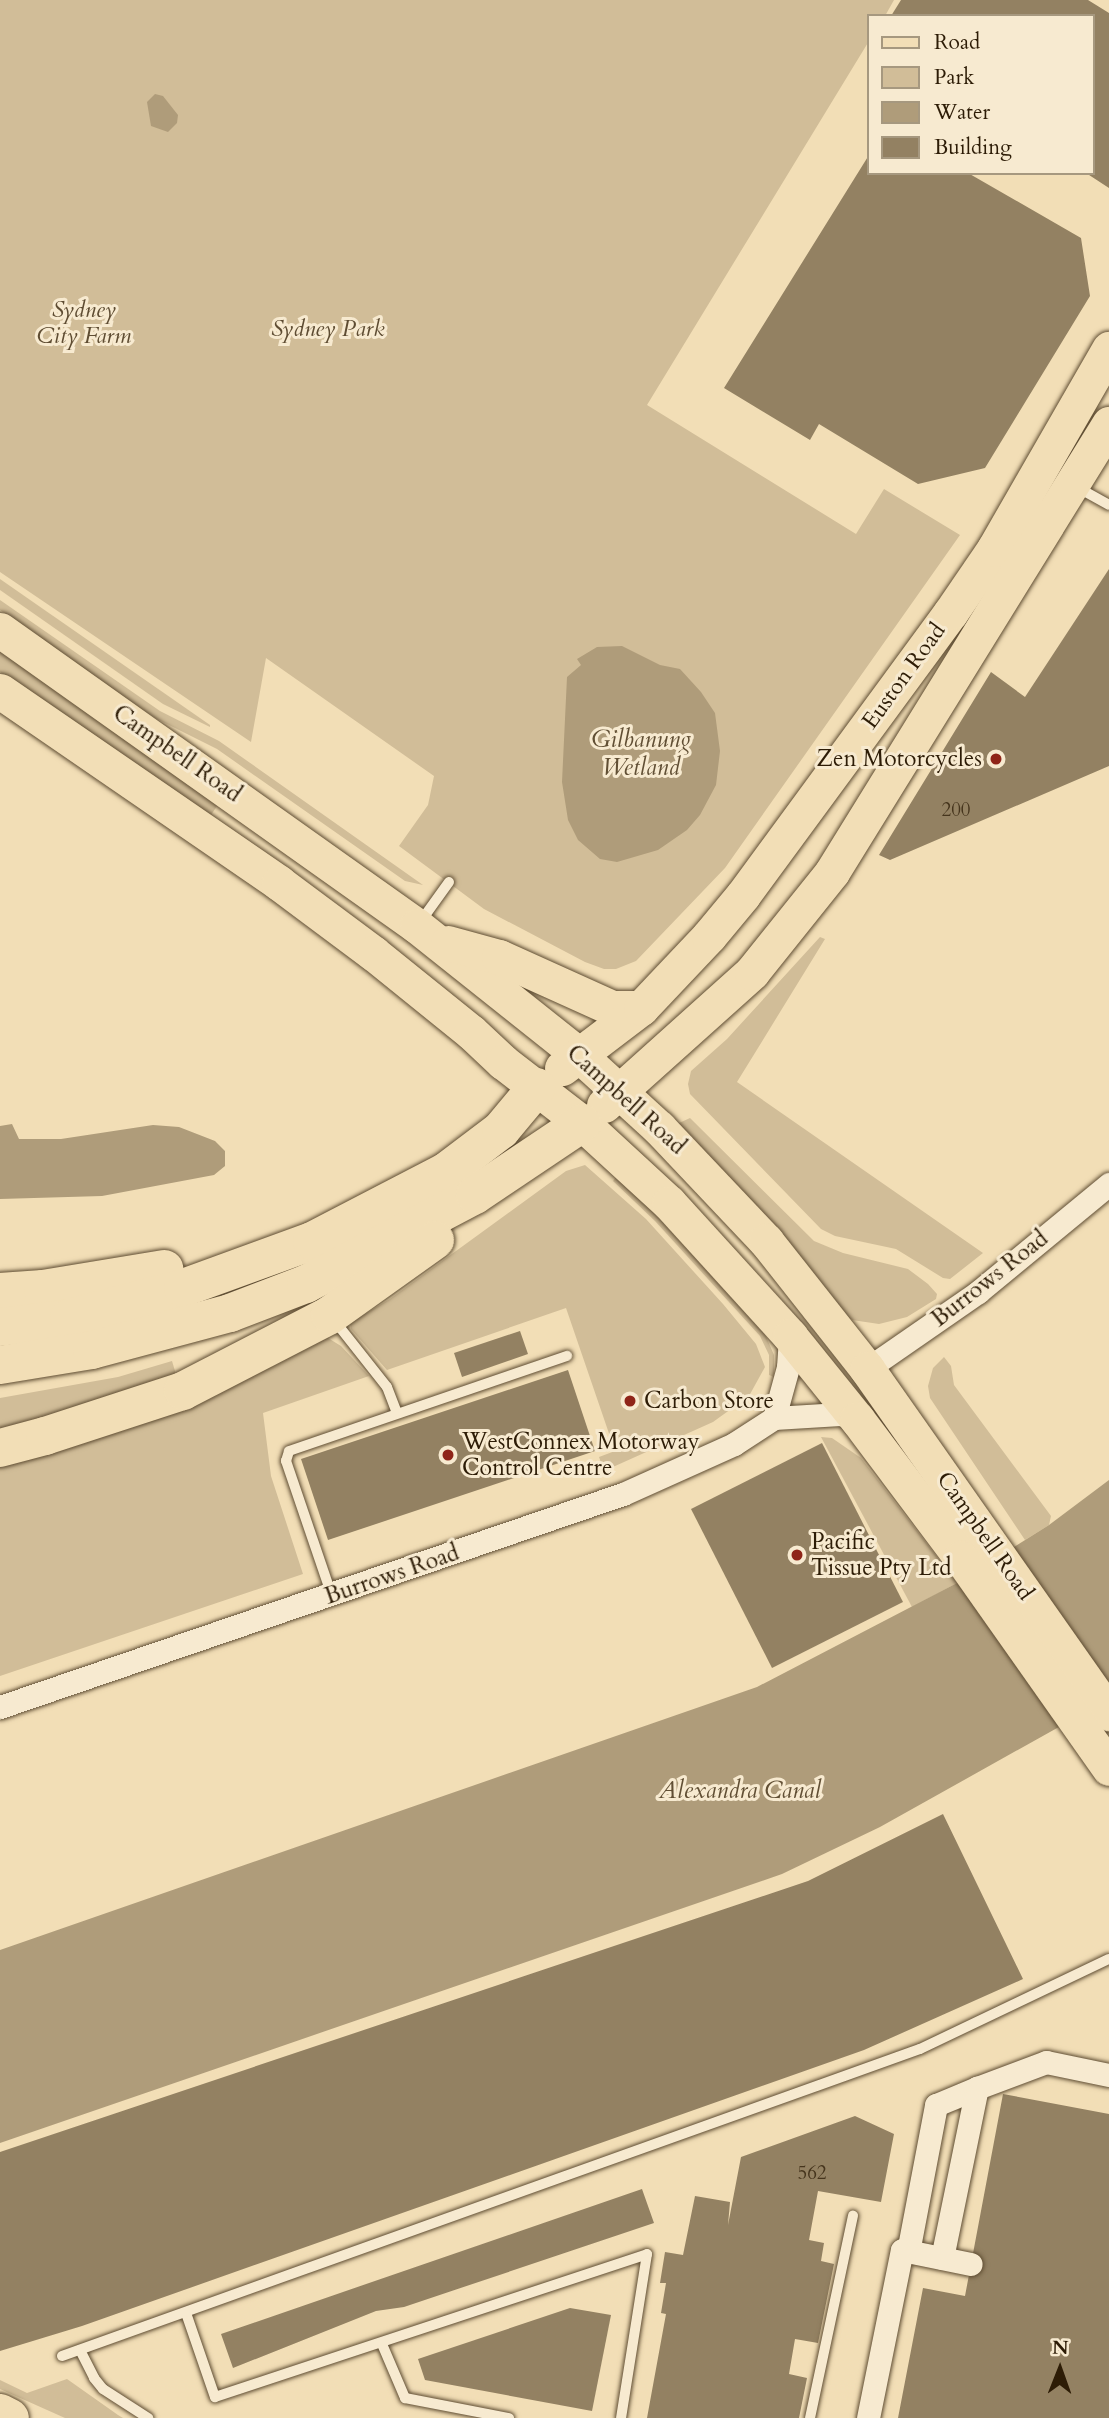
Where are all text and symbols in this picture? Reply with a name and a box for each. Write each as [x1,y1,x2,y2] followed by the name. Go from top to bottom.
[867,14,1095,175] legend
[934,28,980,57] text: Road
[934,63,974,92] text: Park
[934,98,990,127] text: Water
[934,133,1012,162] text: Building
[36,296,132,350] park label: Sydney City Farm
[271,315,385,343] park label: Sydney Park
[856,618,952,734] street label: Euston Road
[107,700,247,808] street label: Campbell Road
[591,726,691,782] water label: Gilbanung Wetland
[817,745,982,773] place label: Zen Motorcycles
[988,751,1004,767] marker: Zen Motorcycles
[941,800,971,822] house number: 200
[561,1039,691,1161] street label: Campbell Road
[926,1225,1054,1333] street label: Burrows Road
[644,1387,774,1415] place label: Carbon Store
[622,1393,638,1409] marker: Carbon Store
[462,1428,700,1482] place label: WestConnex Motorway Control Centre
[440,1447,456,1463] marker: WestConnex Motorway Control Centre
[931,1466,1039,1606] street label: Campbell Road
[811,1528,952,1582] place label: Pacific Tissue Pty Ltd
[321,1539,463,1611] street label: Burrows Road
[789,1547,805,1563] marker: Pacific Tissue Pty Ltd
[659,1777,821,1805] water label: Alexandra Canal
[797,2163,827,2185] house number: 562
[1025,2334,1095,2404] north arrow
[1052,2335,1069,2361] text: N

